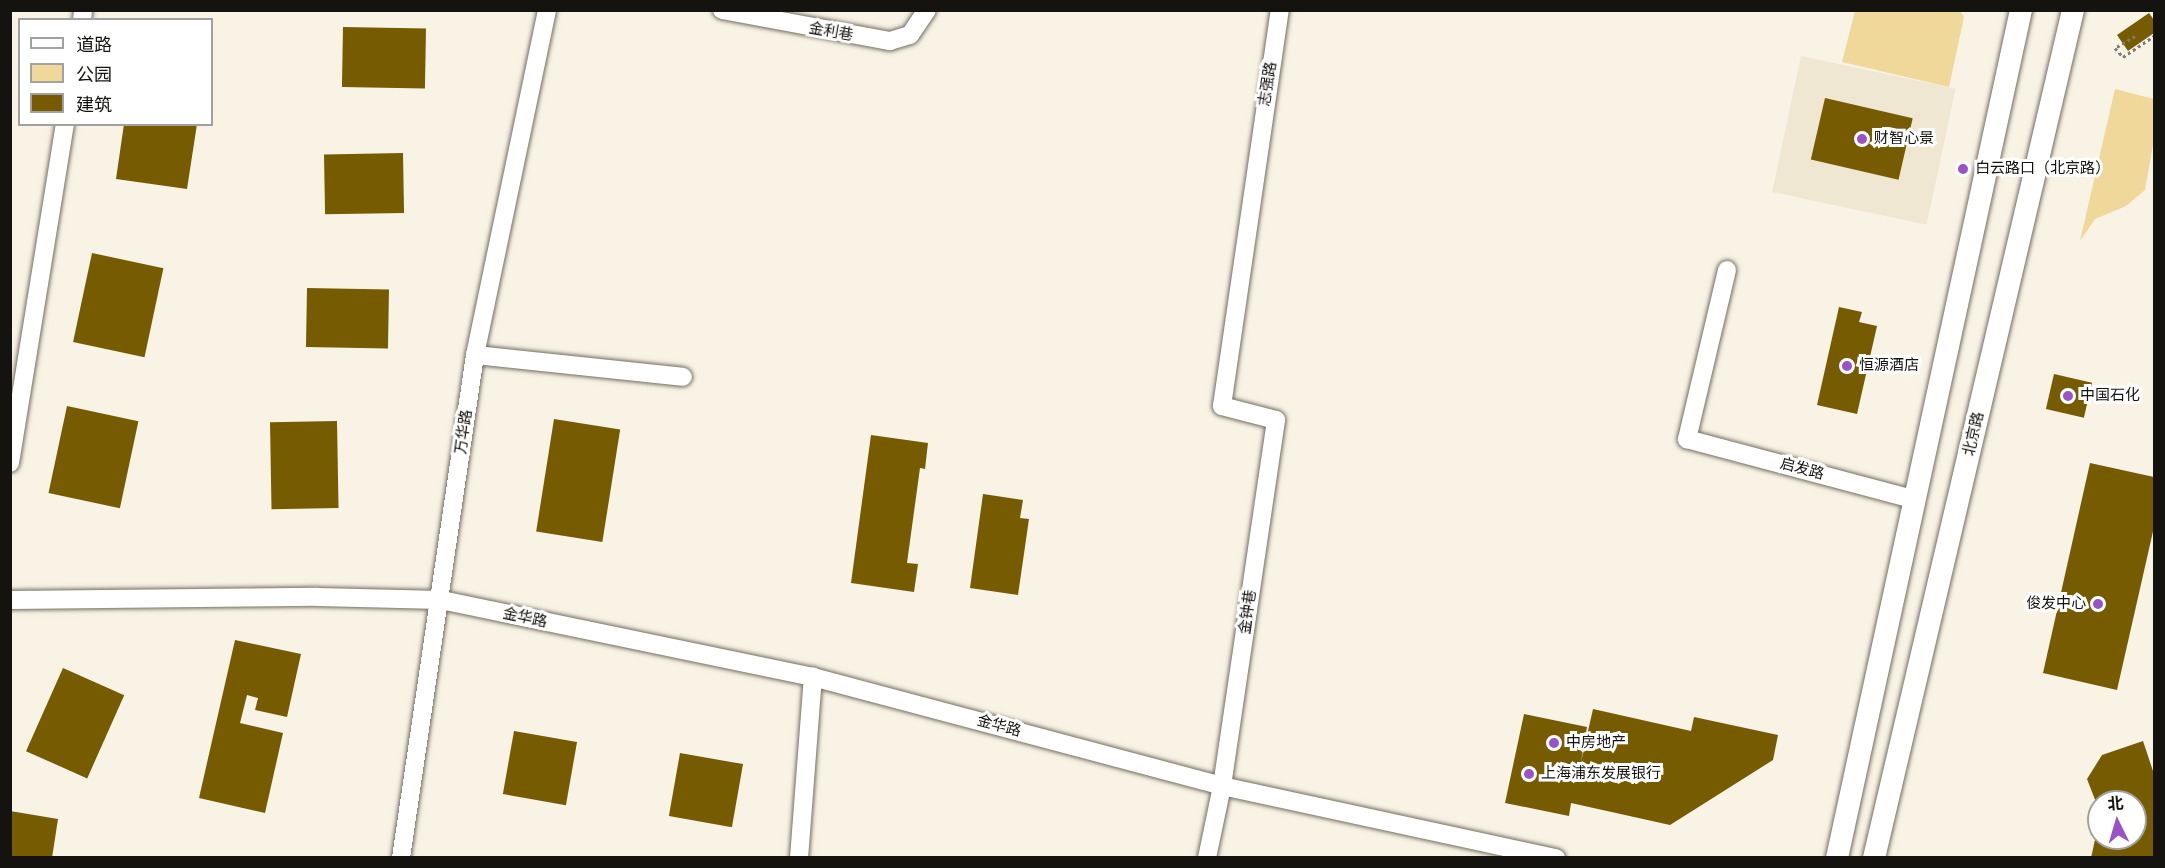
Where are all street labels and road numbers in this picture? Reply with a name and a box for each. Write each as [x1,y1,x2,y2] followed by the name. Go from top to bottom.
[807,19,855,45] street label: 金利巷
[1256,60,1280,108] street label: 志强路
[452,408,476,456] street label: 万华路
[1960,410,1988,458] street label: 北京路
[1778,454,1826,484] street label: 启发路
[1236,588,1260,636] street label: 金钟巷
[501,605,549,631] street label: 金华路
[975,711,1023,741] street label: 金华路

